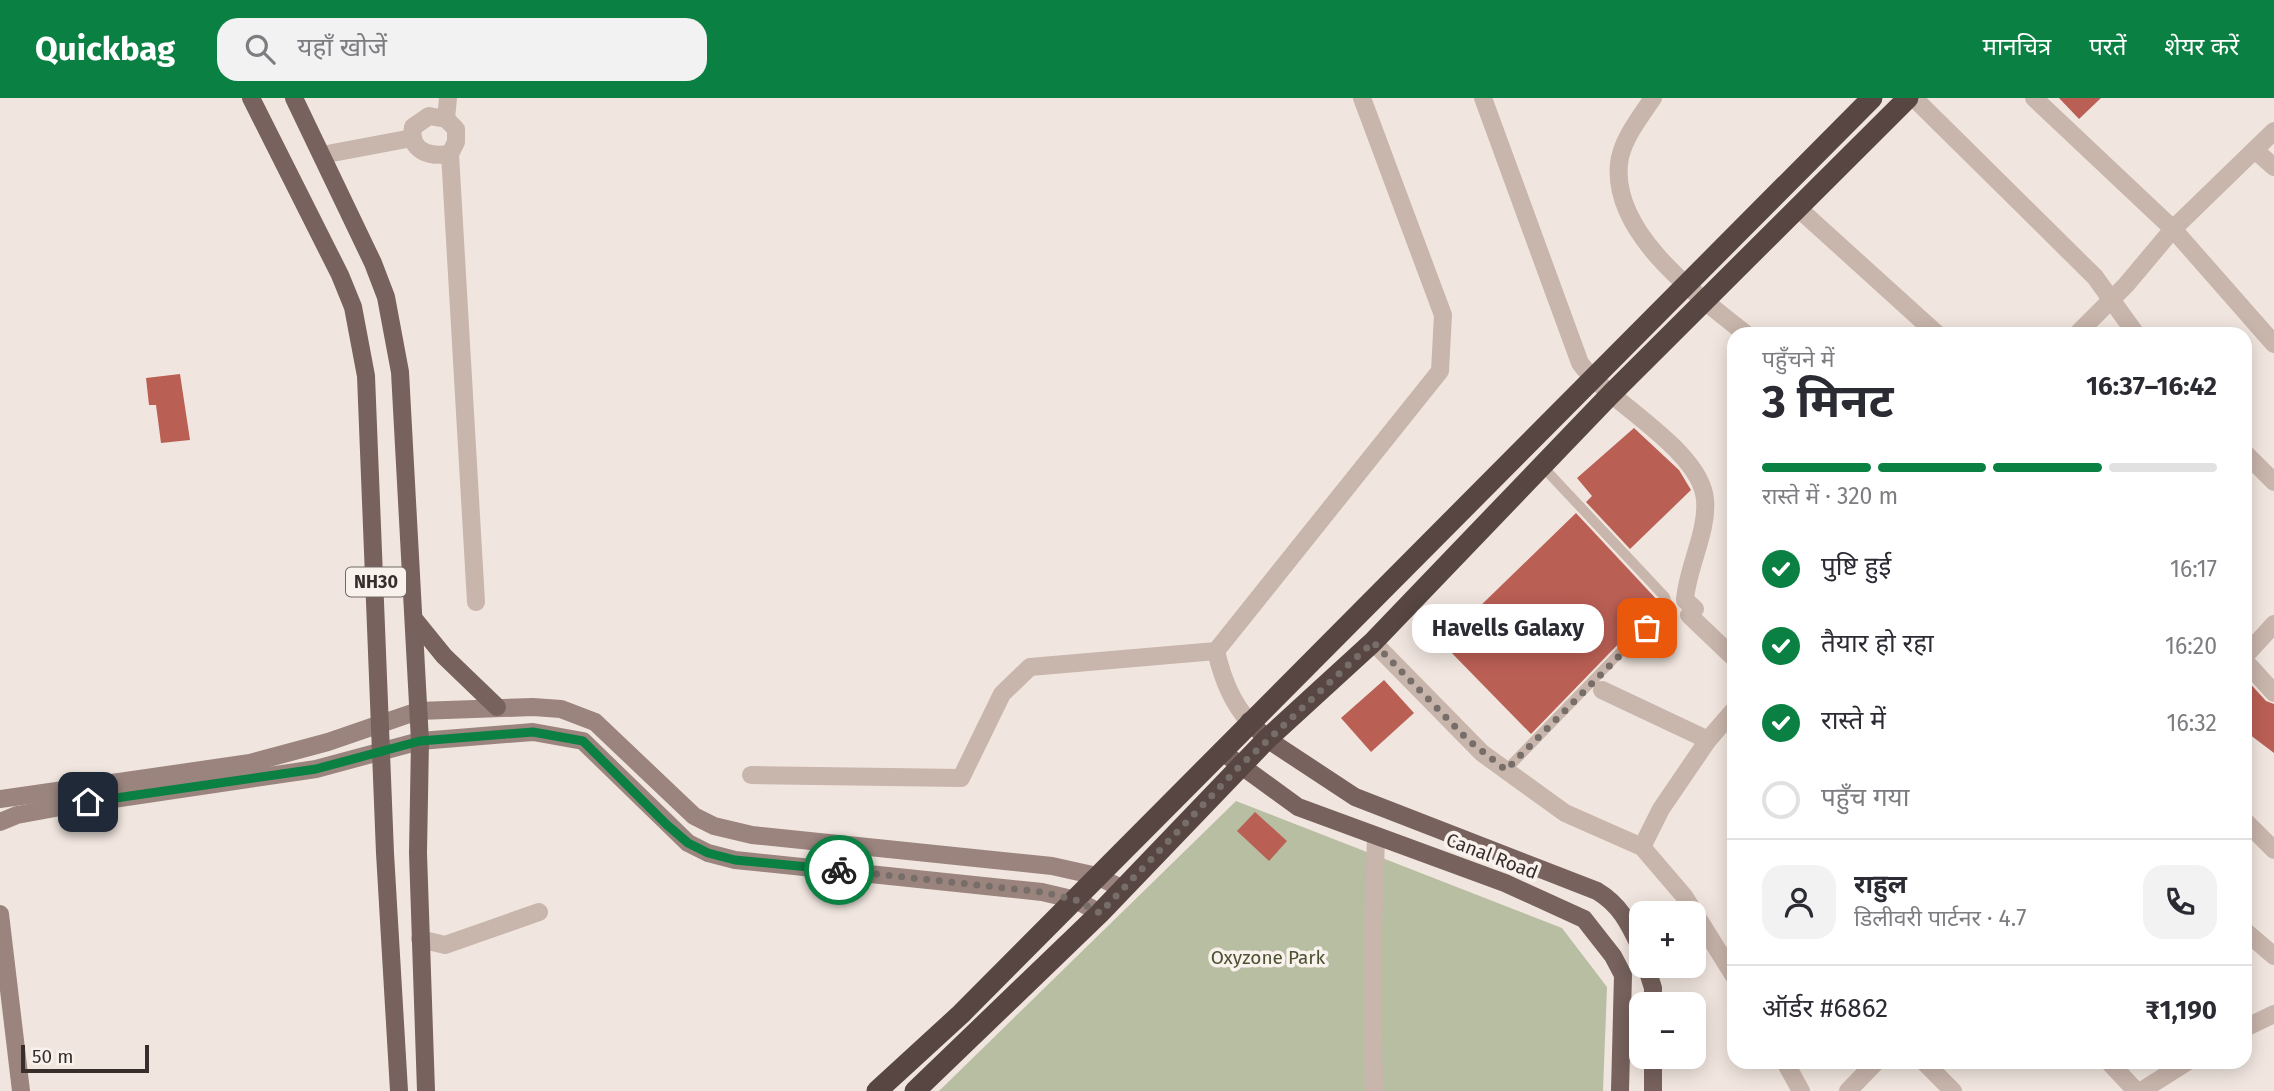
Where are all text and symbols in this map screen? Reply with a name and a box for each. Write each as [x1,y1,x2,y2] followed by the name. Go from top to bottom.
[217,18,707,81] search box
[35,29,175,69] text: Quickbag
[241,30,279,68] icon: search
[297,32,387,63] text: यहाँ खोजें
[1983,33,2051,61] text: मानचित्र
[2089,33,2126,61] text: परतें
[2164,33,2239,61] text: शेयर करें
[1762,345,1835,373] text: पहुँचने में
[2086,371,2217,402] text: 16:37–16:42
[1762,374,1893,429] text: 3 मिनट
[1762,482,1898,510] text: रास्ते में · 320 m
[1762,550,1800,588] icon: check
[1821,551,1891,582] text: पुष्टि हुई
[2170,555,2217,583] text: 16:17
[346,568,406,596] road number: NH30
[1617,598,1677,658] pin
[1412,603,1605,652] callout: Havells Galaxy
[1628,609,1666,647] icon: bag
[1432,614,1584,642] text: Havells Galaxy
[1762,627,1800,665] icon: check
[1821,628,1934,659] text: तैयार हो रहा
[2165,632,2217,660] text: 16:20
[1762,704,1800,742] icon: check
[1821,705,1886,736] text: रास्ते में
[2166,709,2217,737] text: 16:32
[58,772,118,832] pin
[1821,782,1909,813] text: पहुँच गया
[69,783,107,821] icon: home
[1443,828,1541,884] street label: Canal Road
[804,835,874,905] courier
[820,851,858,889] icon: bike
[1762,865,1836,939] button: person
[2143,865,2217,939] button: phone
[1854,869,1907,900] text: राहुल
[1629,901,1706,1069] map controls
[1629,901,1706,978] button: +
[1854,904,2027,932] text: डिलीवरी पार्टनर · 4.7
[1211,946,1326,969] park label: Oxyzone Park
[1629,992,1706,1069] button: −
[1762,993,1888,1024] text: ऑर्डर #6862
[2145,995,2217,1026] text: ₹1,190
[21,1042,149,1074] scale bar
[32,1045,73,1068] text: 50 m

